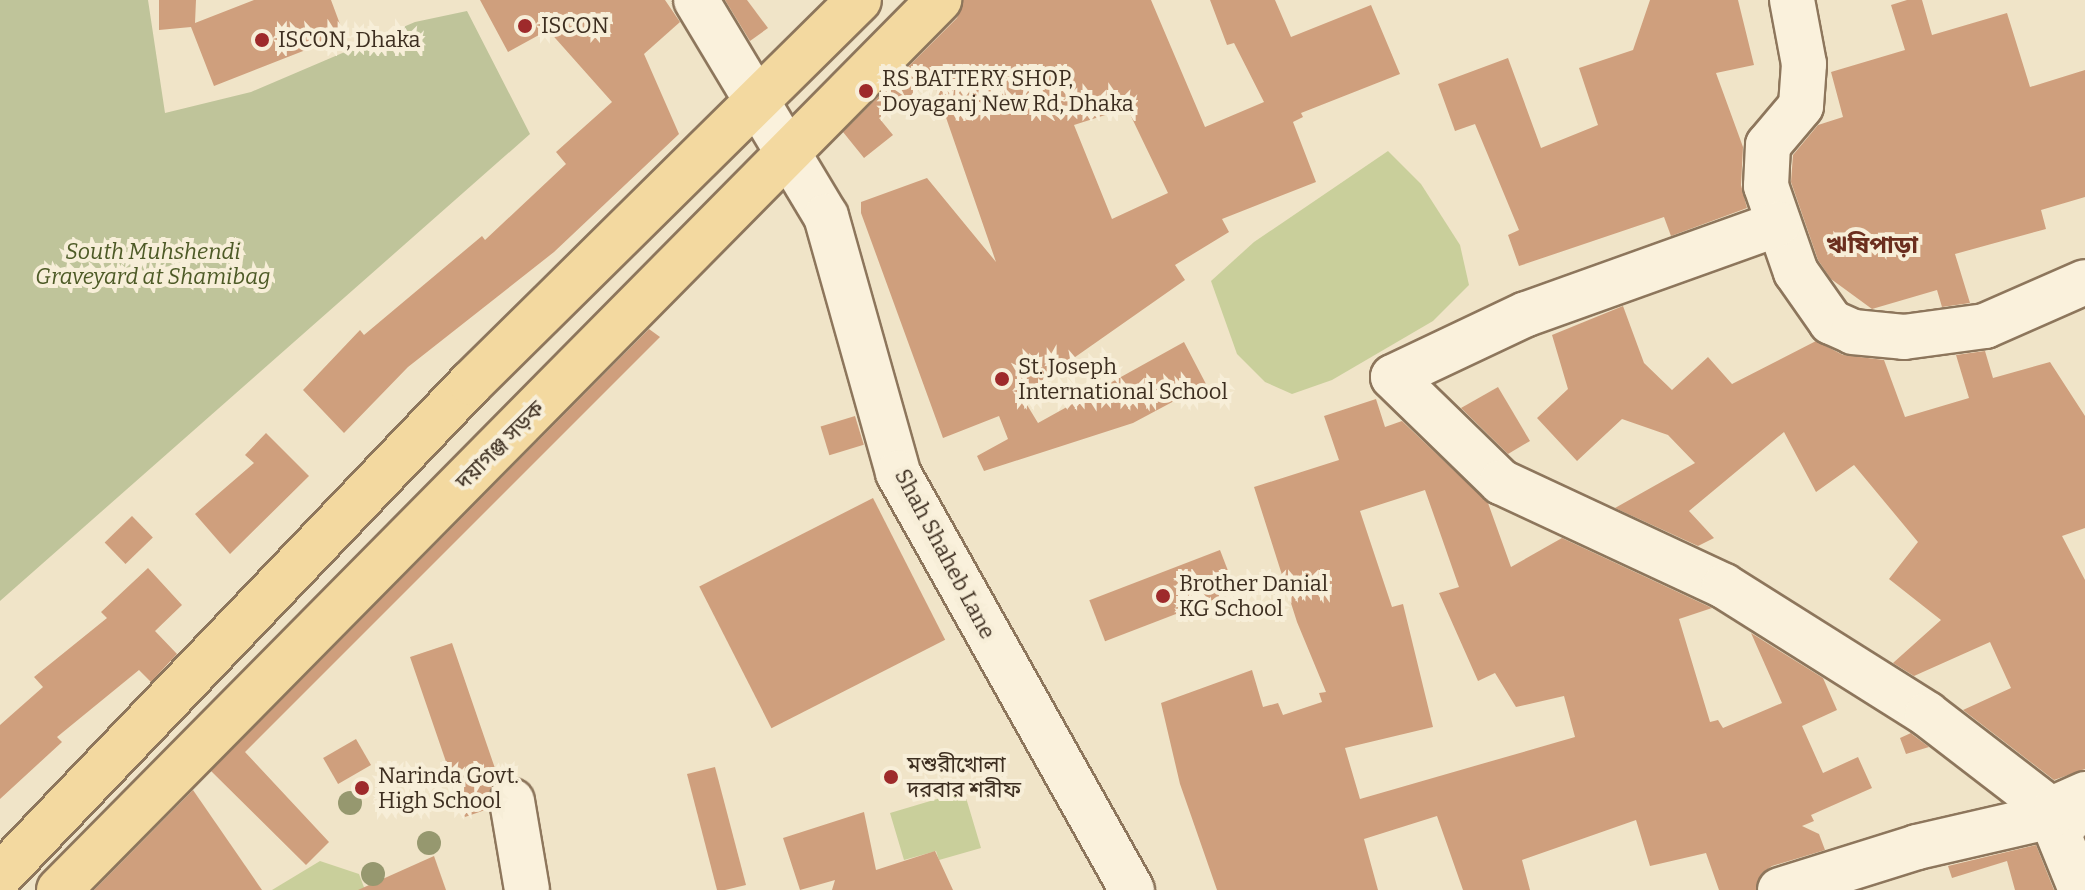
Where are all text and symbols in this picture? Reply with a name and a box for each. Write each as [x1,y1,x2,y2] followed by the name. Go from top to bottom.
[541,13,609,39] place label: ISCON
[516,17,534,35] marker: ISCON
[278,27,421,53] place label: ISCON, Dhaka
[253,31,271,49] marker: ISCON, Dhaka
[882,65,1134,116] place label: RS BATTERY SHOP, Doyaganj New Rd, Dhaka
[857,82,875,100] marker: RS BATTERY SHOP, Doyaganj New Rd, Dhaka
[1826,232,1918,260] district label: ঋষিপাড়া
[35,238,271,290] park label: South Muhshendi Graveyard at Shamibag
[1018,353,1228,404] place label: St. Joseph International School
[993,370,1011,388] marker: St. Joseph International School
[450,395,550,495] street label: দয়াগঞ্জ সড়ক
[889,465,1001,643] street label: Shah Shaheb Lane
[1179,570,1328,622] place label: Brother Danial KG School
[1154,587,1172,605] marker: Brother Danial KG School
[907,751,1021,802] place label: মশুরীখোলা দরবার শরীফ
[378,762,519,814] place label: Narinda Govt. High School
[882,768,900,786] marker: মশুরীখোলা দরবার শরীফ
[353,779,371,797] marker: Narinda Govt. High School

